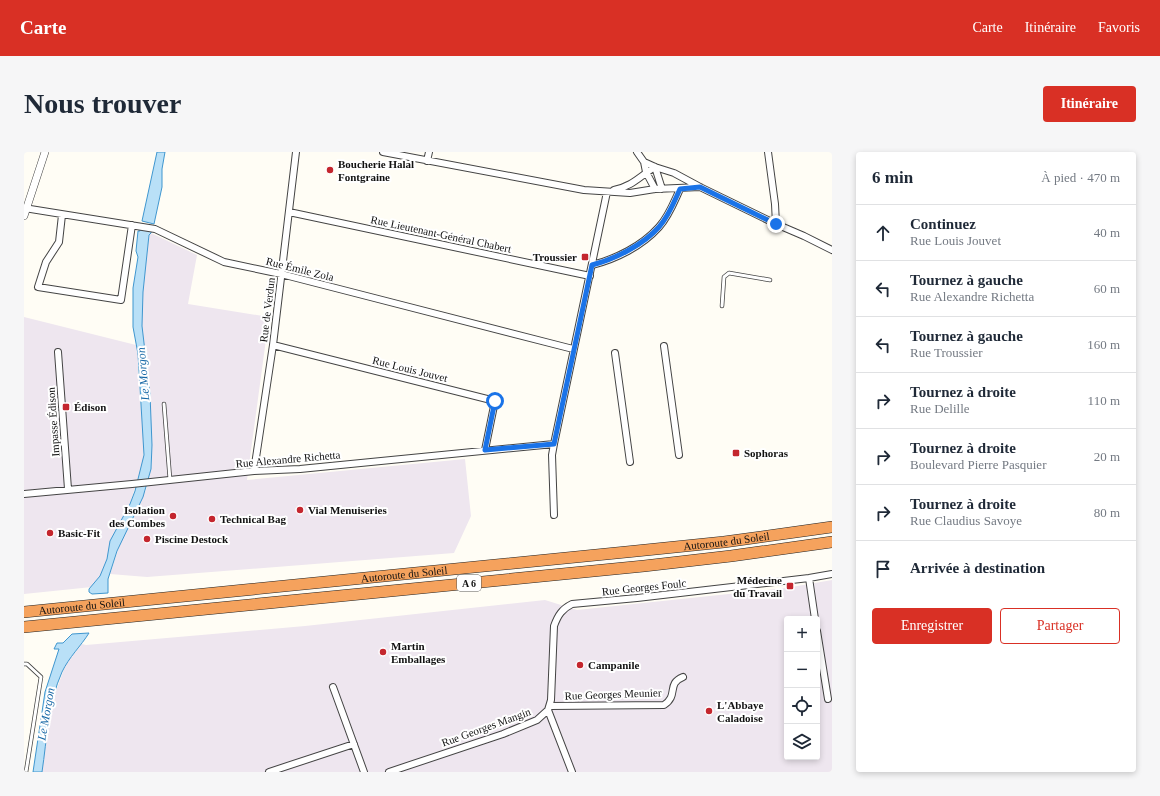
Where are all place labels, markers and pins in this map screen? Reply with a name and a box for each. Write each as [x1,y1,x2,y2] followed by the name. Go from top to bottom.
[338,158,414,183] place label: Boucherie Halal Fontgraine
[325,165,335,175] marker: Boucherie Halal Fontgraine
[533,251,577,263] place label: Troussier
[580,252,590,262] marker: Troussier
[74,401,106,413] place label: Édison
[61,402,71,412] marker: Édison
[744,447,789,459] place label: Sophoras
[731,448,741,458] marker: Sophoras
[109,504,166,529] place label: Isolation des Combes
[308,504,387,516] place label: Vial Menuiseries
[295,505,305,515] marker: Vial Menuiseries
[168,511,178,521] marker: Isolation des Combes
[220,513,286,525] place label: Technical Bag
[207,514,217,524] marker: Technical Bag
[58,527,100,539] place label: Basic-Fit
[45,528,55,538] marker: Basic-Fit
[155,533,229,545] place label: Piscine Destock
[142,534,152,544] marker: Piscine Destock
[733,574,782,599] place label: Médecine du Travail
[785,581,795,591] marker: Médecine du Travail
[391,640,446,665] place label: Martin Emballages
[378,647,388,657] marker: Martin Emballages
[588,659,639,671] place label: Campanile
[575,660,585,670] marker: Campanile
[717,699,764,724] place label: L'Abbaye Caladoise
[704,706,714,716] marker: L'Abbaye Caladoise

